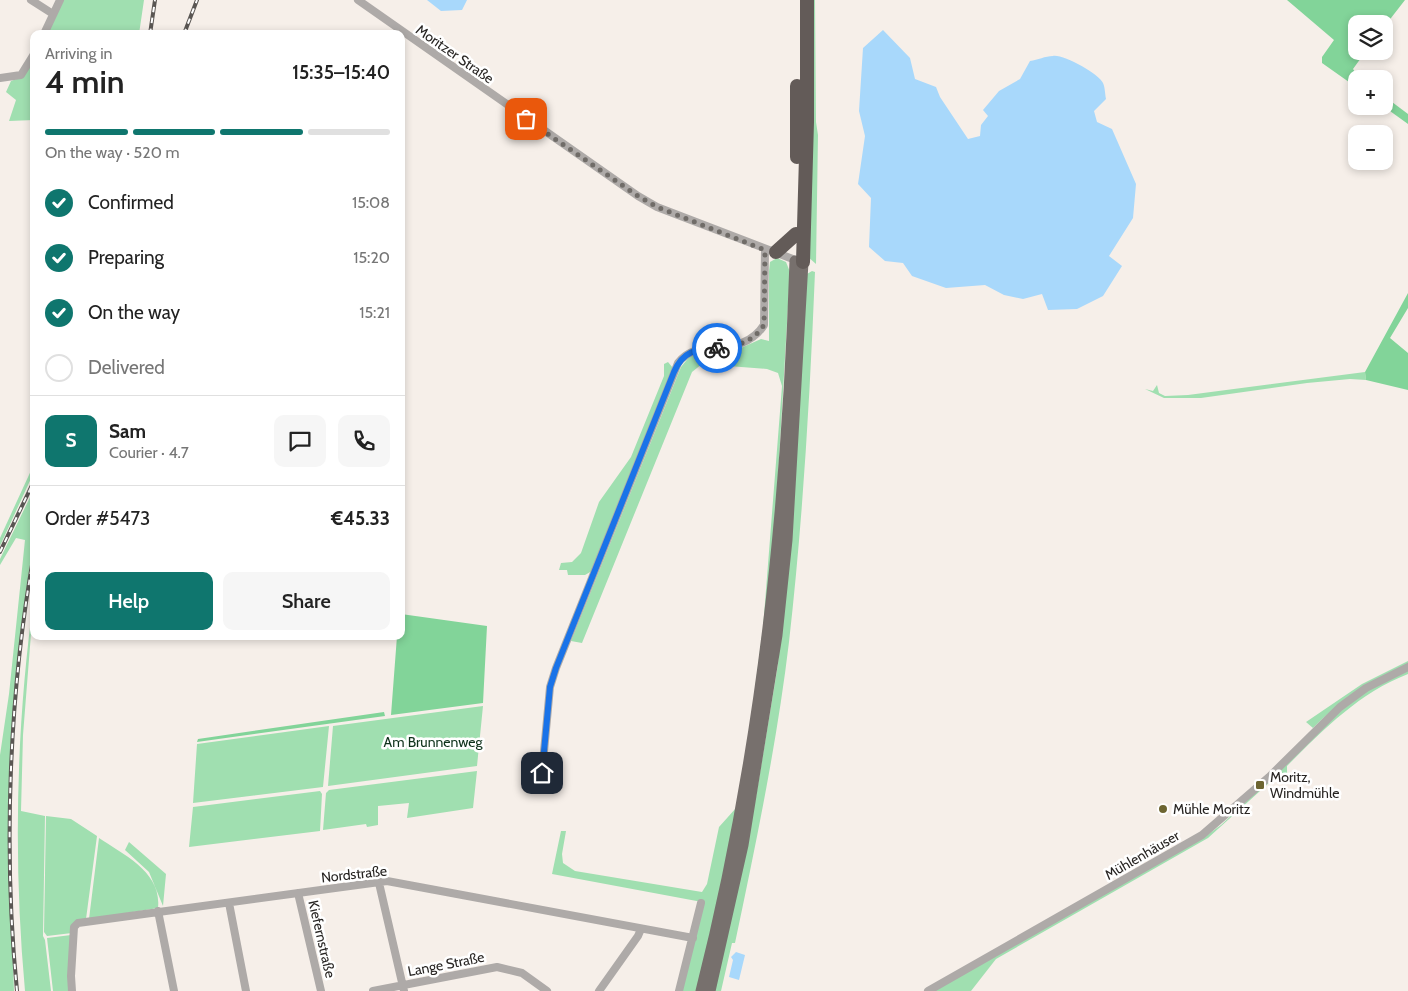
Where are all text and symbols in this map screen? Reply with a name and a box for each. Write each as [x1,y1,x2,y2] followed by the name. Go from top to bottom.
[1348,15,1393,170] map controls
[1348,15,1393,60] button: layers
[413,20,497,88] street label: Moritzer Straße
[45,44,112,63] text: Arriving in
[292,61,390,84] text: 15:35–15:40
[45,62,125,101] text: 4 min
[1348,70,1393,115] button: +
[505,98,547,140] pin
[512,105,540,133] icon: bag
[1348,125,1393,170] button: −
[45,143,179,162] text: On the way · 520 m
[45,189,73,217] icon: check
[88,191,174,214] text: Confirmed
[352,193,390,212] text: 15:08
[45,244,73,272] icon: check
[88,246,164,269] text: Preparing
[353,248,390,267] text: 15:20
[45,299,73,327] icon: check
[88,301,180,324] text: On the way
[359,303,390,322] text: 15:21
[692,323,742,373] courier
[703,334,731,362] icon: bike
[88,356,165,379] text: Delivered
[274,415,326,467] button: chat
[338,415,390,467] button: phone
[109,420,146,443] text: Sam
[65,429,77,452] text: S
[109,443,189,462] text: Courier · 4.7
[45,507,150,530] text: Order #5473
[331,507,390,530] text: €45.33
[45,572,213,630] button: Help
[223,572,390,630] button: Share
[384,733,483,751] park label: Am Brunnenweg
[521,752,563,794] pin
[528,759,556,787] icon: home
[1270,768,1339,802] place label: Moritz, Windmühle
[1254,779,1266,791] marker: Moritz, Windmühle
[1173,800,1251,818] place label: Mühle Moritz
[1157,803,1169,815] marker: Mühle Moritz
[1101,826,1183,884] street label: Mühlenhäuser
[320,862,388,886] street label: Nordstraße
[304,898,340,980] street label: Kiefernstraße
[406,948,486,980] street label: Lange Straße

